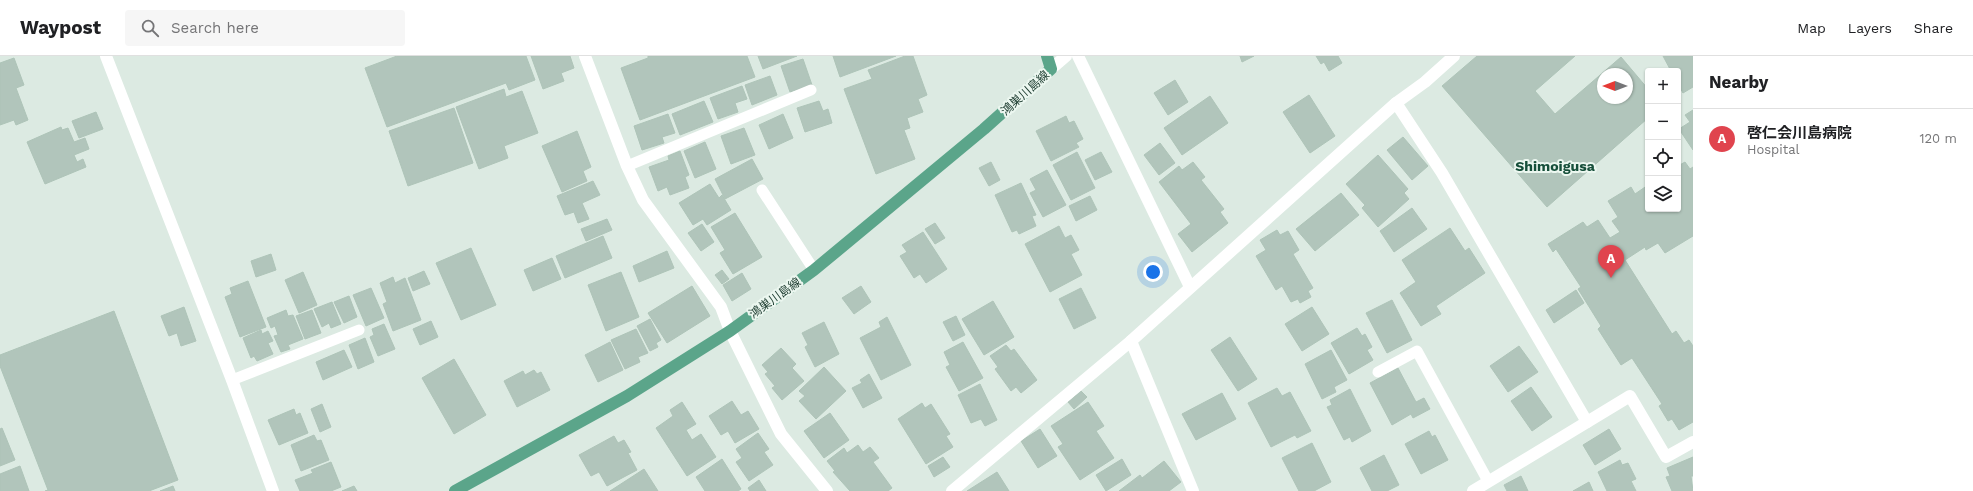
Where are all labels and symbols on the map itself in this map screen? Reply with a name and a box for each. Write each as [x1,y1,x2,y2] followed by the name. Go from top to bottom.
[998,68,1052,118] street label: 鴻巣川島線
[1597,68,1633,104] north arrow
[1515,158,1596,174] district label: Shimoigusa
[1598,245,1624,278] pin: A
[1143,262,1163,282] your location
[747,275,803,321] street label: 鴻巣川島線

